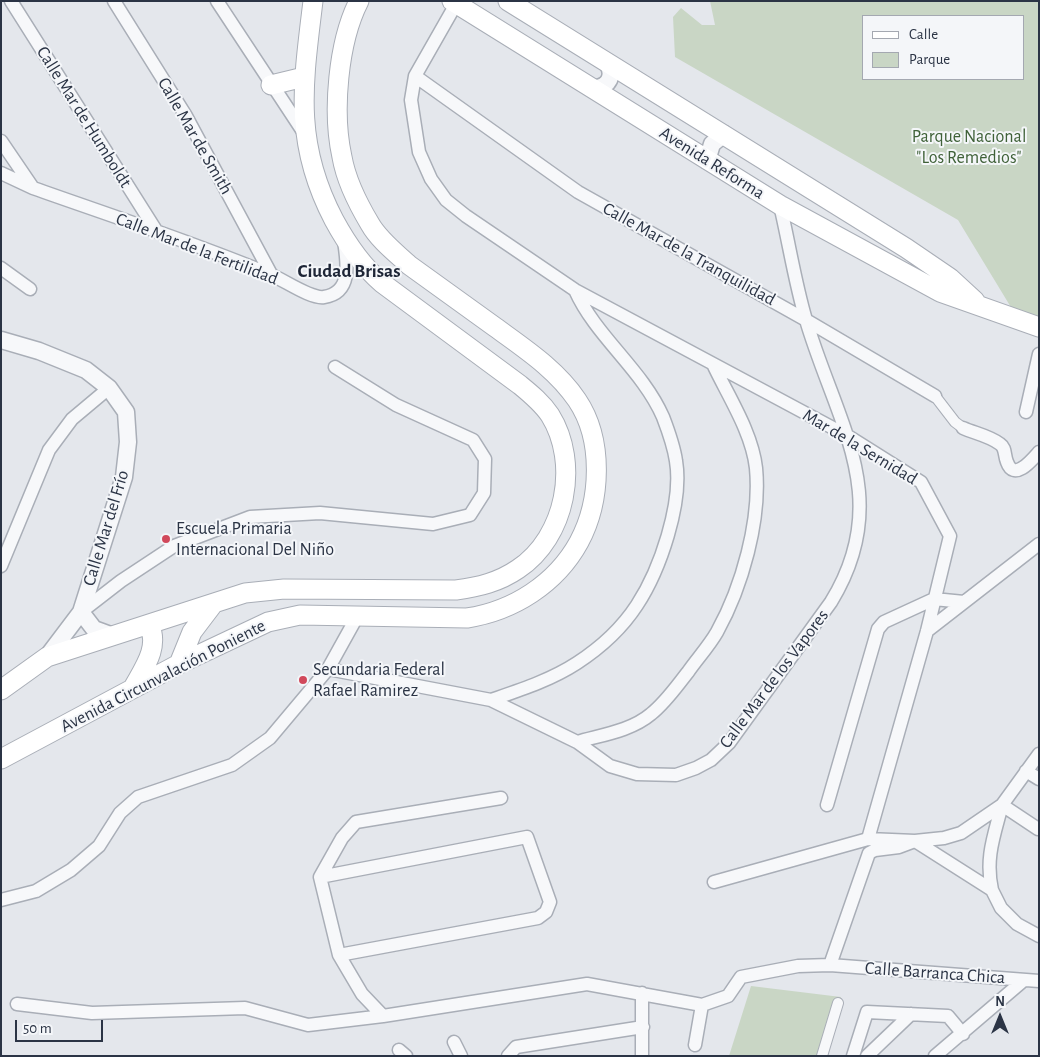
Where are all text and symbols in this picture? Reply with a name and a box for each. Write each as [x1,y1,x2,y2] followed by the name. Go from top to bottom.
[862,15,1025,80] legend
[909,27,938,42] text: Calle
[32,42,136,192] street label: Calle Mar de Humboldt
[909,52,950,67] text: Parque
[153,74,237,198] street label: Calle Mar de Smith
[655,122,769,204] street label: Avenida Reforma
[912,126,1026,168] park label: Parque Nacional "Los Remedios"
[599,197,779,311] street label: Calle Mar de la Tranquilidad
[113,208,281,290] street label: Calle Mar de la Fertilidad
[298,260,400,282] district label: Ciudad Brisas
[799,404,921,490] street label: Mar de la Sernidad
[78,467,134,589] street label: Calle Mar del Frío
[176,518,334,560] place label: Escuela Primaria Internacional Del Niño
[160,533,172,545] marker: Escuela Primaria Internacional Del Niño
[715,605,833,753] street label: Calle Mar de los Vapores
[57,615,269,737] street label: Avenida Circunvalación Poniente
[313,659,445,702] place label: Secundaria Federal Rafael Ramirez
[297,674,309,686] marker: Secundaria Federal Rafael Ramirez
[864,957,1006,989] street label: Calle Barranca Chica
[975,992,1025,1042] north arrow
[995,995,1005,1009] text: N
[18,1010,105,1042] scale bar
[23,1021,52,1036] text: 50 m

